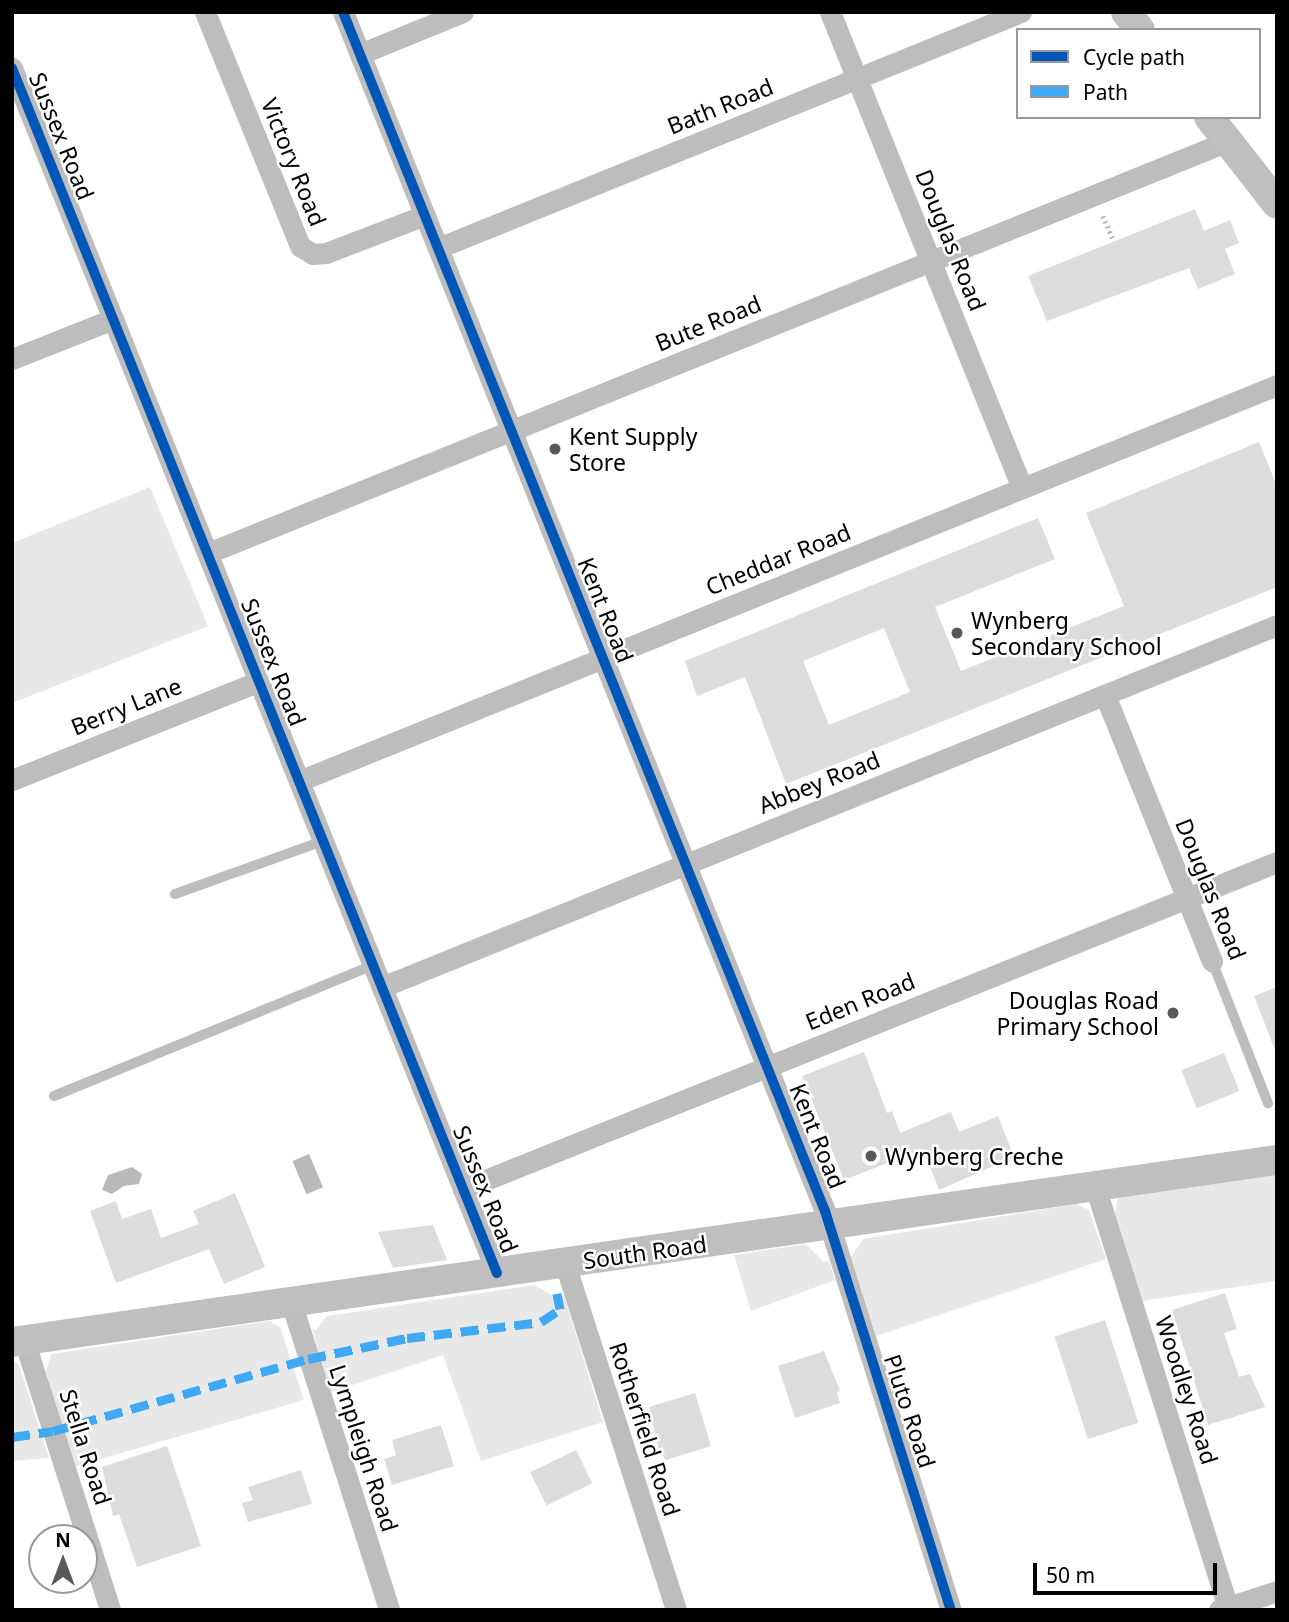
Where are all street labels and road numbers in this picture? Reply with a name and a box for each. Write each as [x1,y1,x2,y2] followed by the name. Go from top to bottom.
[24,68,100,204] street label: Sussex Road
[663,72,777,140] street label: Bath Road
[256,94,332,230] street label: Victory Road
[910,165,992,315] street label: Douglas Road
[651,289,765,357] street label: Bute Road
[702,517,854,601] street label: Cheddar Road
[572,553,640,667] street label: Kent Road
[236,594,312,730] street label: Sussex Road
[67,671,185,741] street label: Berry Lane
[754,745,884,819] street label: Abbey Road
[1170,814,1252,964] street label: Douglas Road
[801,967,919,1035] street label: Eden Road
[784,1079,852,1193] street label: Kent Road
[448,1121,524,1257] street label: Sussex Road
[581,1230,709,1274] street label: South Road
[1150,1312,1224,1468] street label: Woodley Road
[604,1338,686,1520] street label: Rotherfield Road
[879,1351,941,1471] street label: Pluto Road
[324,1361,404,1535] street label: Lympleigh Road
[54,1386,118,1508] street label: Stella Road

